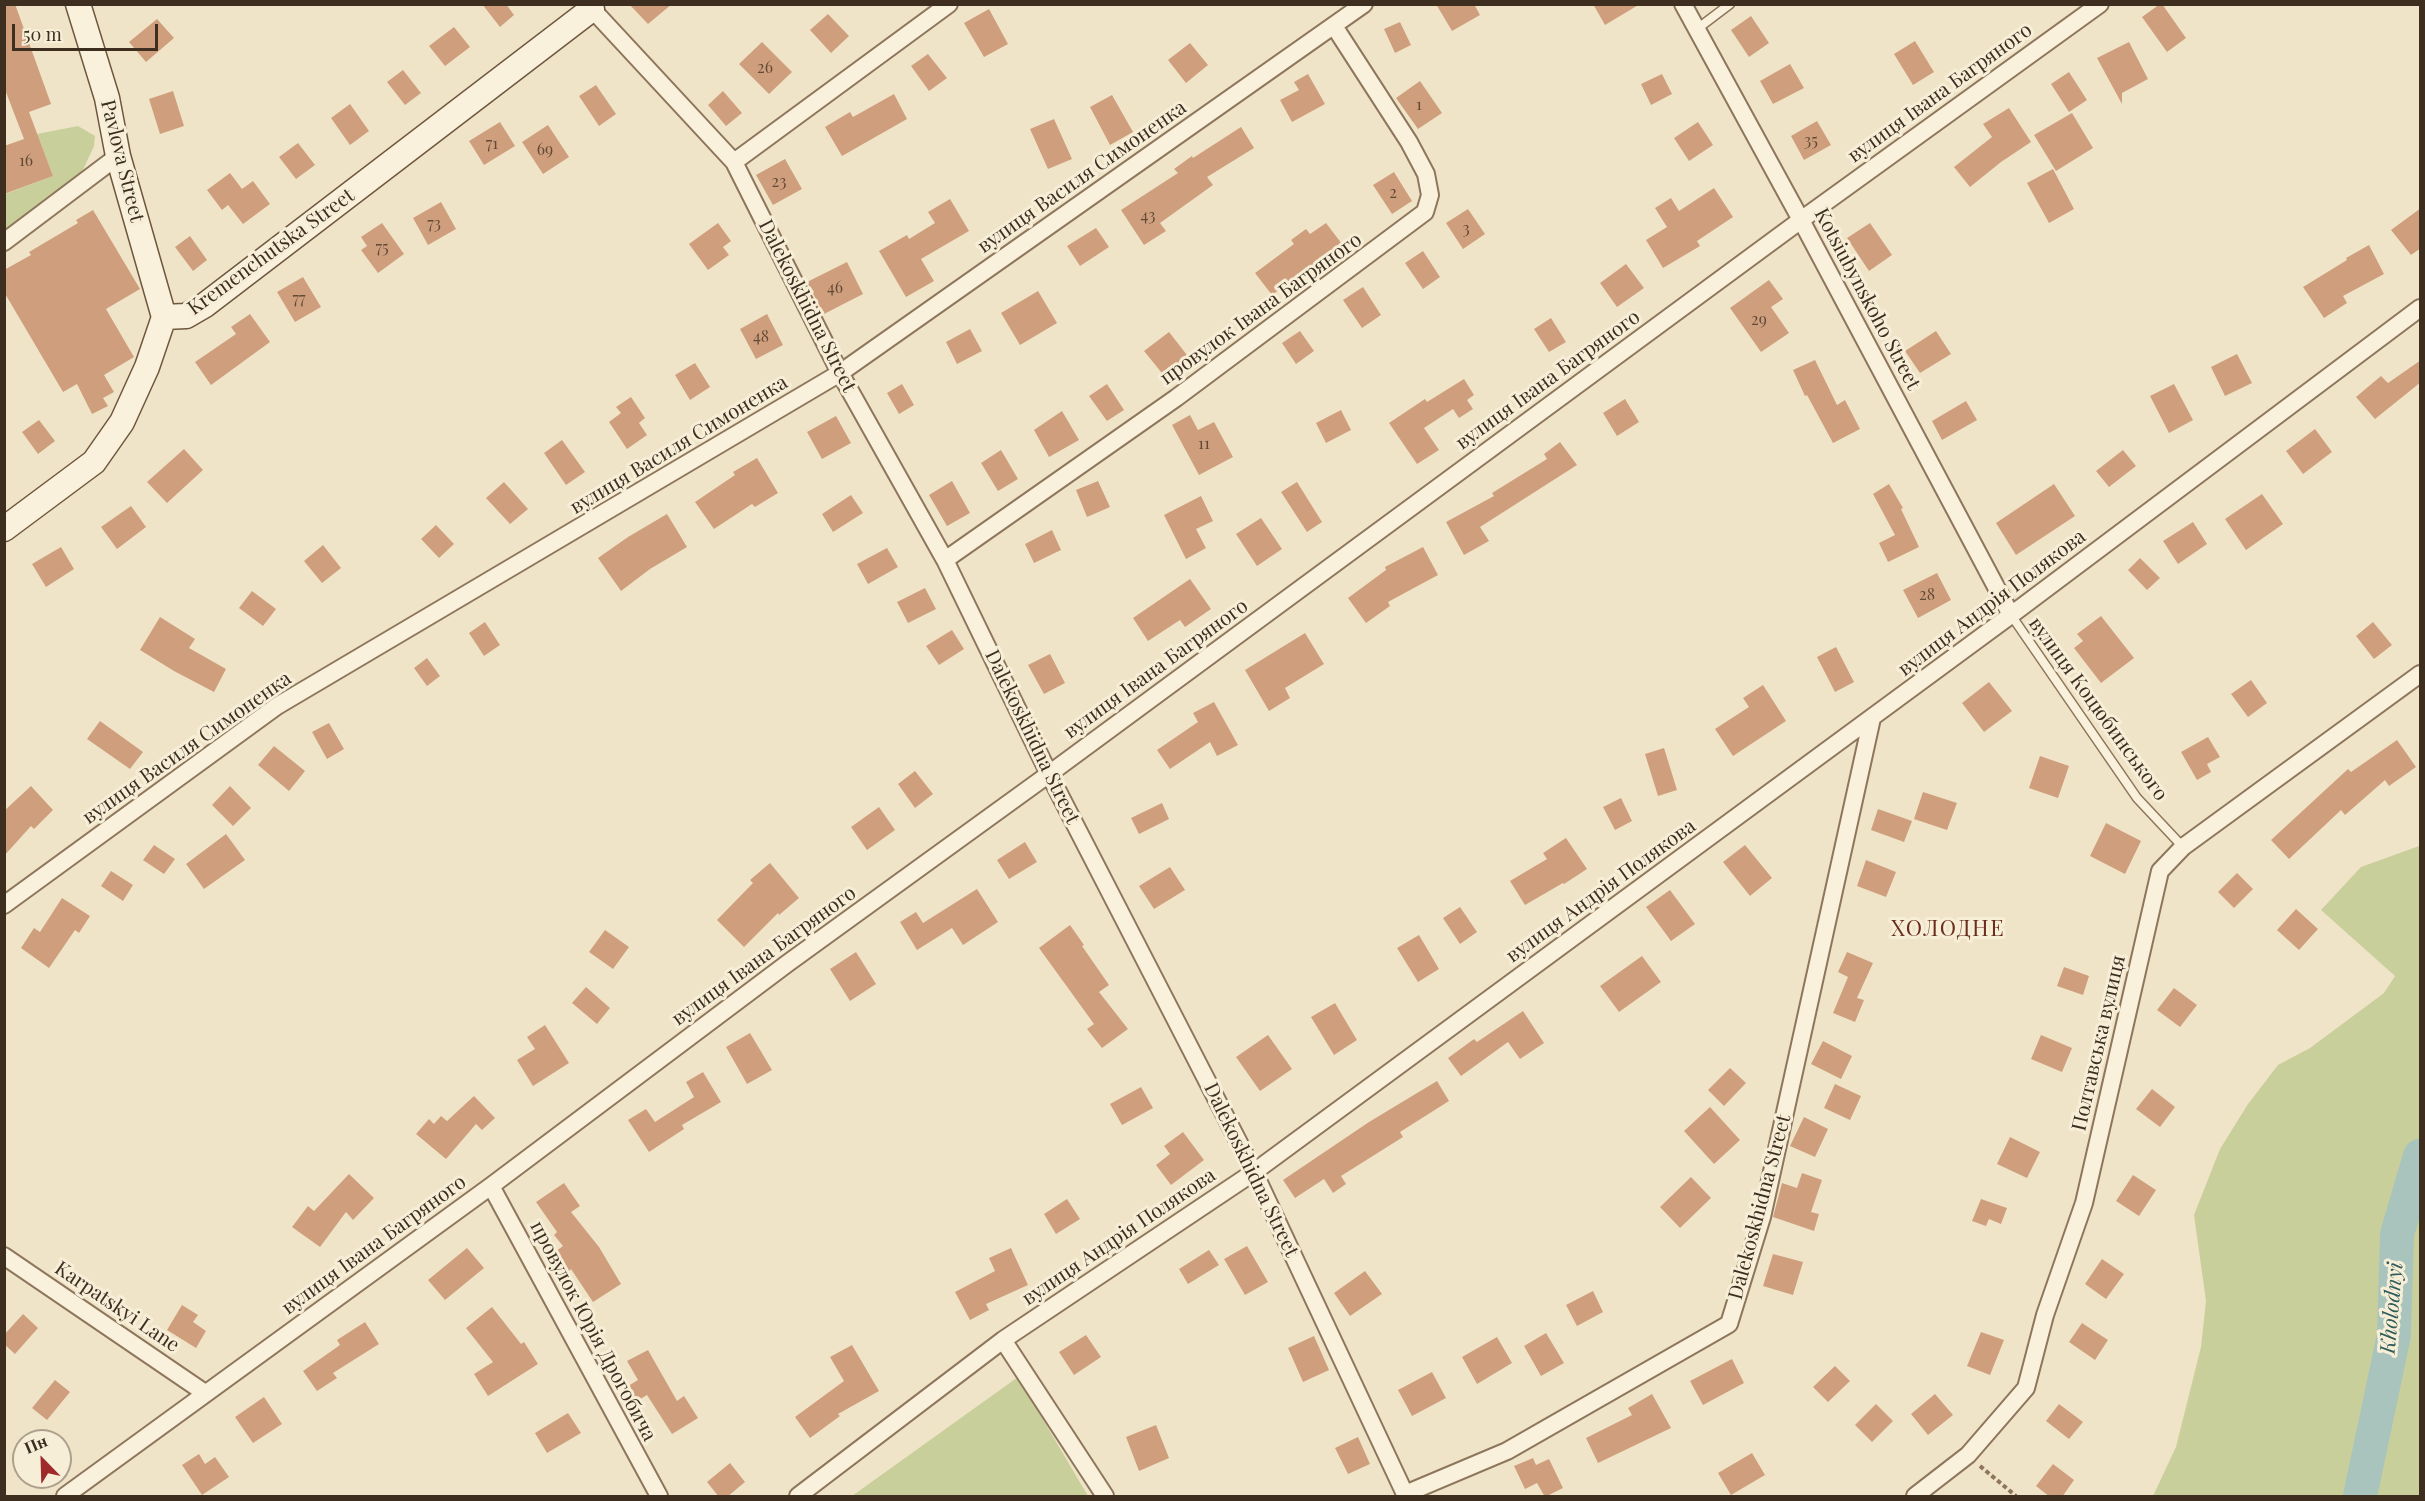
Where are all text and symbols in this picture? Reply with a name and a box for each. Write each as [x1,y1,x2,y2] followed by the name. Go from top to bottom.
[15,12,160,50] scale bar
[1843,18,2037,168] street label: вулиця Івана Багряного
[23,22,62,46] text: 50 m
[757,58,773,78] house number: 26
[1416,95,1422,115] house number: 1
[973,96,1191,258] street label: вулиця Василя Симоненка
[95,97,149,225] street label: Pavlova Street
[1804,131,1818,151] house number: 35
[486,134,498,154] house number: 71
[537,140,553,160] house number: 69
[19,151,33,171] house number: 16
[772,172,786,192] house number: 23
[183,183,359,321] street label: Kremenchutska Street
[1389,183,1397,203] house number: 2
[1809,204,1925,394] street label: Kotsiubynskoho Street
[1141,206,1155,226] house number: 43
[427,214,441,234] house number: 73
[753,216,861,396] street label: Dalekoskhidna Street
[1462,219,1470,239] house number: 3
[1155,228,1367,390] street label: провулок Івана Багряного
[375,238,389,258] house number: 75
[827,278,843,298] house number: 46
[293,289,305,309] house number: 77
[1451,305,1645,455] street label: вулиця Івана Багряного
[1751,310,1767,330] house number: 29
[753,327,769,347] house number: 48
[566,370,792,520] street label: вулиця Василя Симоненка
[1198,434,1210,454] house number: 11
[1894,525,2090,681] street label: вулиця Андрія Полякова
[1919,585,1935,605] house number: 28
[1059,594,1253,744] street label: вулиця Івана Багряного
[2023,612,2173,806] street label: вулиця Коцюбинського
[979,646,1085,828] street label: Dalekoskhidna Street
[78,667,296,829] street label: вулиця Василя Симоненка
[1502,814,1700,968] street label: вулиця Андрія Полякова
[667,881,861,1031] street label: вулиця Івана Багряного
[1891,916,2005,942] district label: ХОЛОДНЕ
[2067,953,2131,1133] street label: Полтавська вулиця
[1198,1079,1304,1261] street label: Dalekoskhidna Street
[1724,1112,1796,1302] street label: Dalekoskhidna Street
[1018,1163,1220,1311] street label: вулиця Андрія Полякова
[277,1170,471,1320] street label: вулиця Івана Багряного
[525,1217,661,1445] street label: провулок Юрія Дрогобича
[50,1256,184,1358] street label: Karpatskyi Lane
[2375,1261,2409,1355] water label: Kholodnyi
[12,1429,72,1489] north arrow
[21,1430,50,1458] text: Пн

